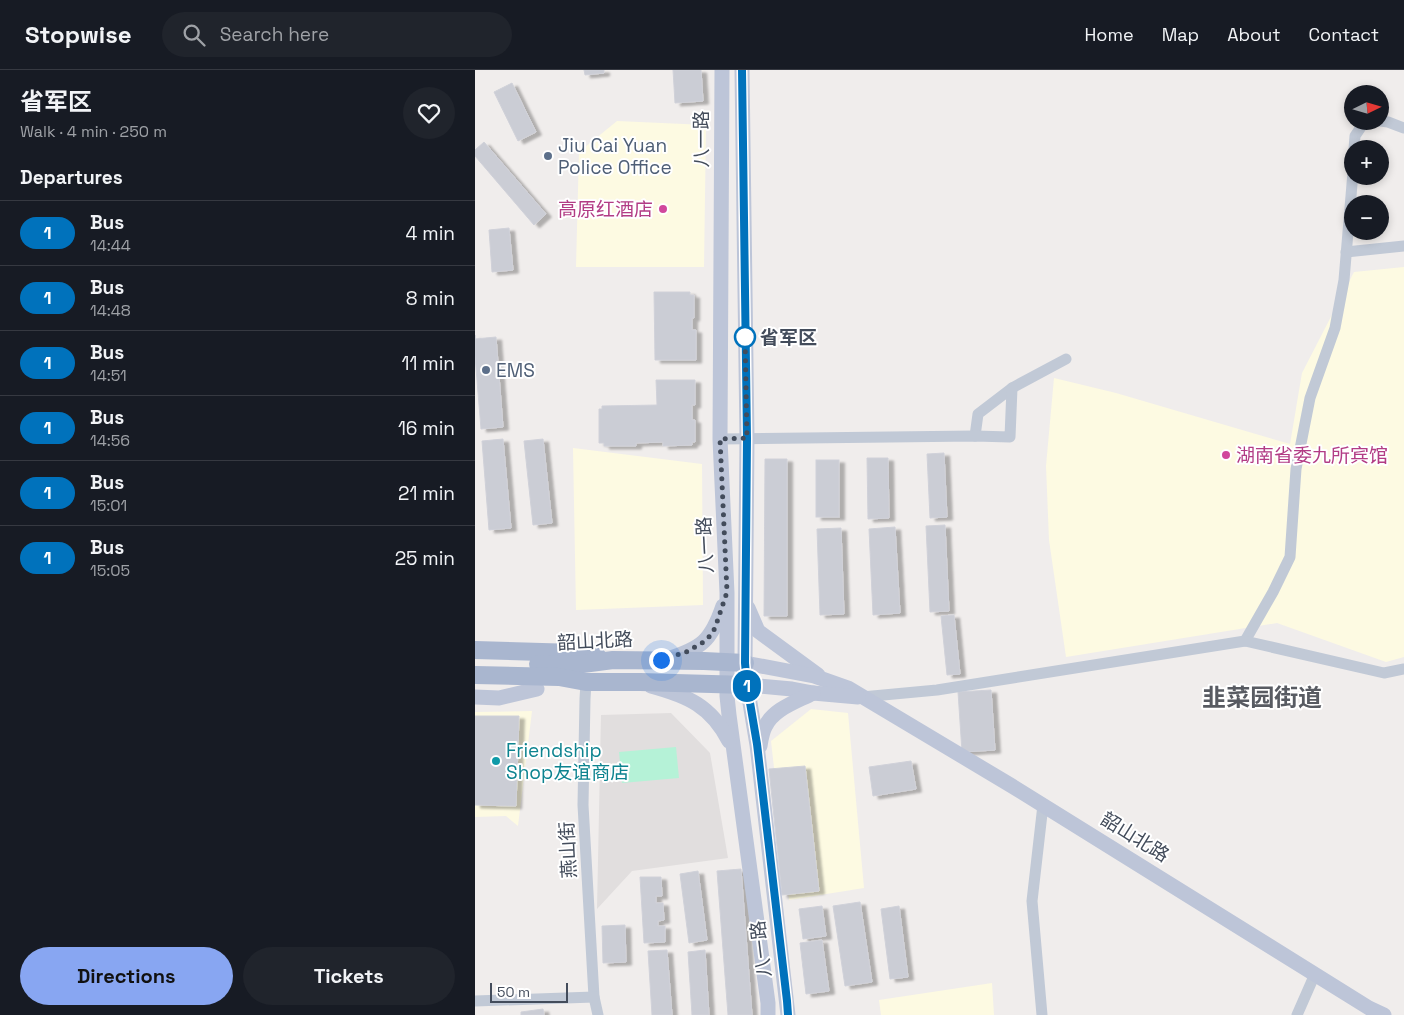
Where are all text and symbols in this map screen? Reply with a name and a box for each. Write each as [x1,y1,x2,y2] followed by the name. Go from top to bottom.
[162,12,512,57] search box
[25,19,132,50] text: Stopwise
[180,21,208,49] icon: search
[220,22,329,47] text: Search here
[1085,23,1134,46] text: Home
[1162,23,1199,46] text: Map
[1227,23,1281,46] text: About
[1309,23,1379,46] text: Contact
[1344,85,1389,130] north arrow
[1344,85,1389,240] map controls
[20,86,92,117] text: 省军区
[403,87,455,139] button: heart
[689,110,714,168] street label: 八一路
[20,121,167,142] text: Walk · 4 min · 250 m
[558,133,672,180] place label: Jiu Cai Yuan Police Office
[1344,140,1389,185] button: +
[542,150,554,162] marker: Jiu Cai Yuan Police Office
[20,165,123,190] text: Departures
[1344,195,1389,240] button: −
[558,197,653,222] place label: 高原红酒店
[657,203,669,215] marker: 高原红酒店
[90,210,124,235] text: Bus
[43,221,52,244] text: 1
[406,221,455,246] text: 4 min
[90,235,131,256] text: 14:44
[90,275,124,300] text: Bus
[43,286,52,309] text: 1
[406,286,455,311] text: 8 min
[90,300,131,321] text: 14:48
[760,325,817,350] place label: 省军区
[734,326,756,348] marker: 省军区
[90,340,124,365] text: Bus
[43,351,52,374] text: 1
[402,351,455,376] text: 11 min
[496,358,535,383] place label: EMS
[480,364,492,376] marker: EMS
[90,365,127,386] text: 14:51
[90,405,124,430] text: Bus
[43,416,52,439] text: 1
[398,416,455,441] text: 16 min
[90,430,130,451] text: 14:56
[1236,443,1388,468] place label: 湖南省委九所宾馆
[1220,449,1232,461] marker: 湖南省委九所宾馆
[90,470,124,495] text: Bus
[43,481,52,504] text: 1
[398,481,455,506] text: 21 min
[90,495,127,516] text: 15:01
[691,516,719,574] street label: 八一路
[90,535,124,560] text: Bus
[43,546,52,569] text: 1
[395,546,455,571] text: 25 min
[90,560,130,581] text: 15:05
[556,627,634,655] street label: 韶山北路
[649,648,674,673] your location
[731,670,763,702] line badge: 1
[743,674,751,697] text: 1
[1202,682,1322,713] district label: 韭菜园街道
[506,738,629,785] place label: Friendship Shop友谊商店
[490,755,502,767] marker: Friendship Shop友谊商店
[1096,806,1174,868] street label: 韶山北路
[554,821,582,879] street label: 燕山街
[745,919,777,979] street label: 八一路
[20,947,233,1005] button: Directions
[243,947,455,1005] button: Tickets
[490,980,567,1003] scale bar
[497,983,530,1001] text: 50 m

